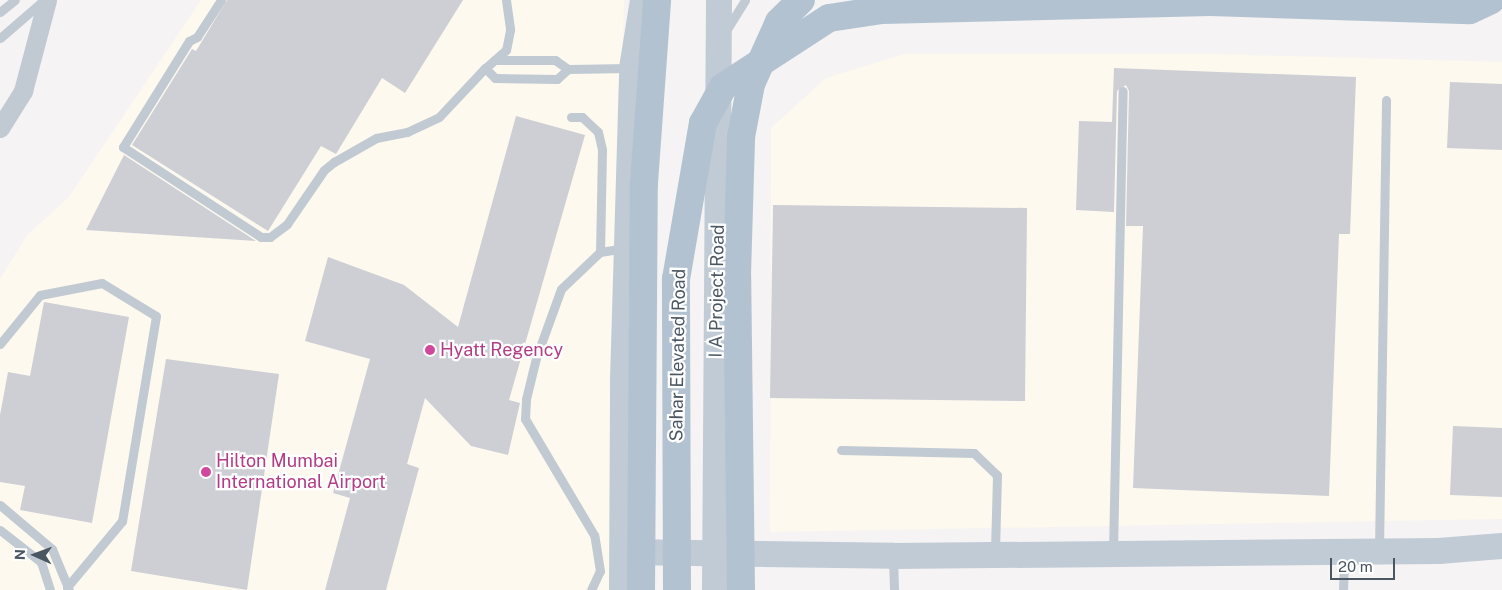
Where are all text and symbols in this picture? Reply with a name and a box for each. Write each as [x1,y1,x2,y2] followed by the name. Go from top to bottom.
[705,224,729,358] street label: I A Project Road
[666,268,690,442] street label: Sahar Elevated Road
[440,339,563,361] place label: Hyatt Regency
[424,344,436,356] marker: Hyatt Regency
[216,451,386,494] place label: Hilton Mumbai International Airport
[200,466,212,478] marker: Hilton Mumbai International Airport
[10,530,60,580] north arrow
[1332,548,1397,580] scale bar
[12,549,28,560] text: N
[1338,558,1373,575] text: 20 m

